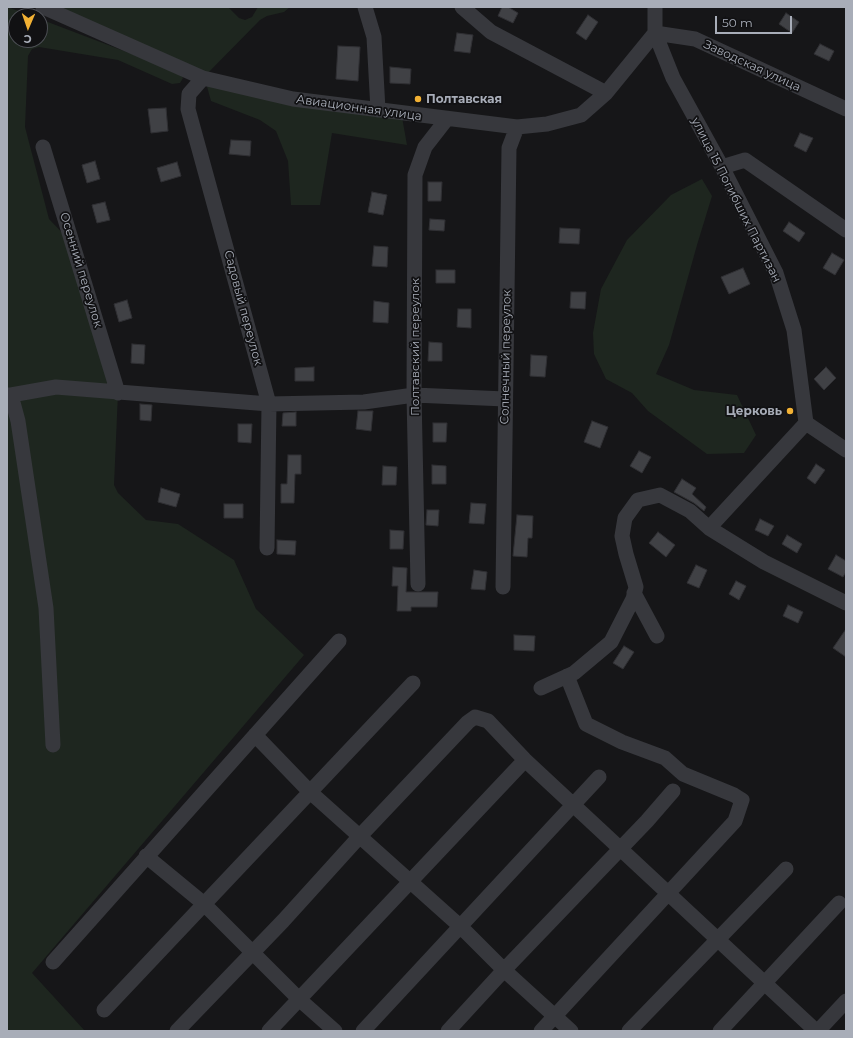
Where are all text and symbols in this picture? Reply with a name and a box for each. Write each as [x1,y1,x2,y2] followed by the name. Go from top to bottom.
[8,8,48,48] north arrow
[717,8,794,34] scale bar
[722,15,753,30] text: 50 m
[23,32,32,46] text: С
[701,37,803,95] street label: Заводская улица
[295,92,423,124] street label: Авиационная улица
[426,92,502,106] place label: Полтавская
[413,94,423,104] marker: Полтавская
[688,115,784,285] street label: улица 15 Погибших Партизан
[57,211,105,329] street label: Осенний переулок
[221,249,265,367] street label: Садовый переулок
[408,278,422,416] street label: Полтавский переулок
[498,290,514,424] street label: Солнечный переулок
[726,404,782,418] place label: Церковь
[785,406,795,416] marker: Церковь

